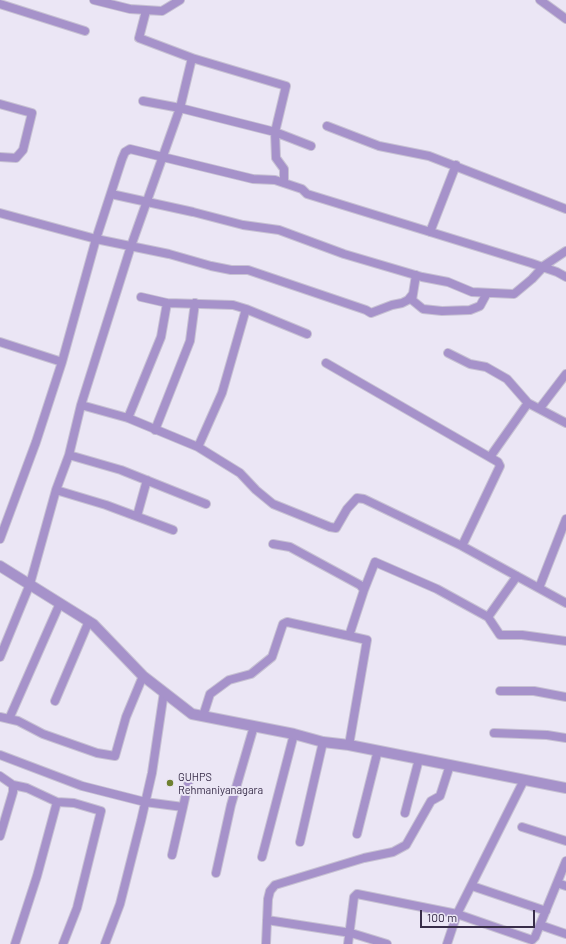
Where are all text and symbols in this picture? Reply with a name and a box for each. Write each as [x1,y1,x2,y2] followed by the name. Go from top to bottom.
[178,770,263,796] place label: GUHPS Rehmaniyanagara
[165,778,175,788] marker: GUHPS Rehmaniyanagara
[422,902,537,928] scale bar
[427,910,457,924] text: 100 m

